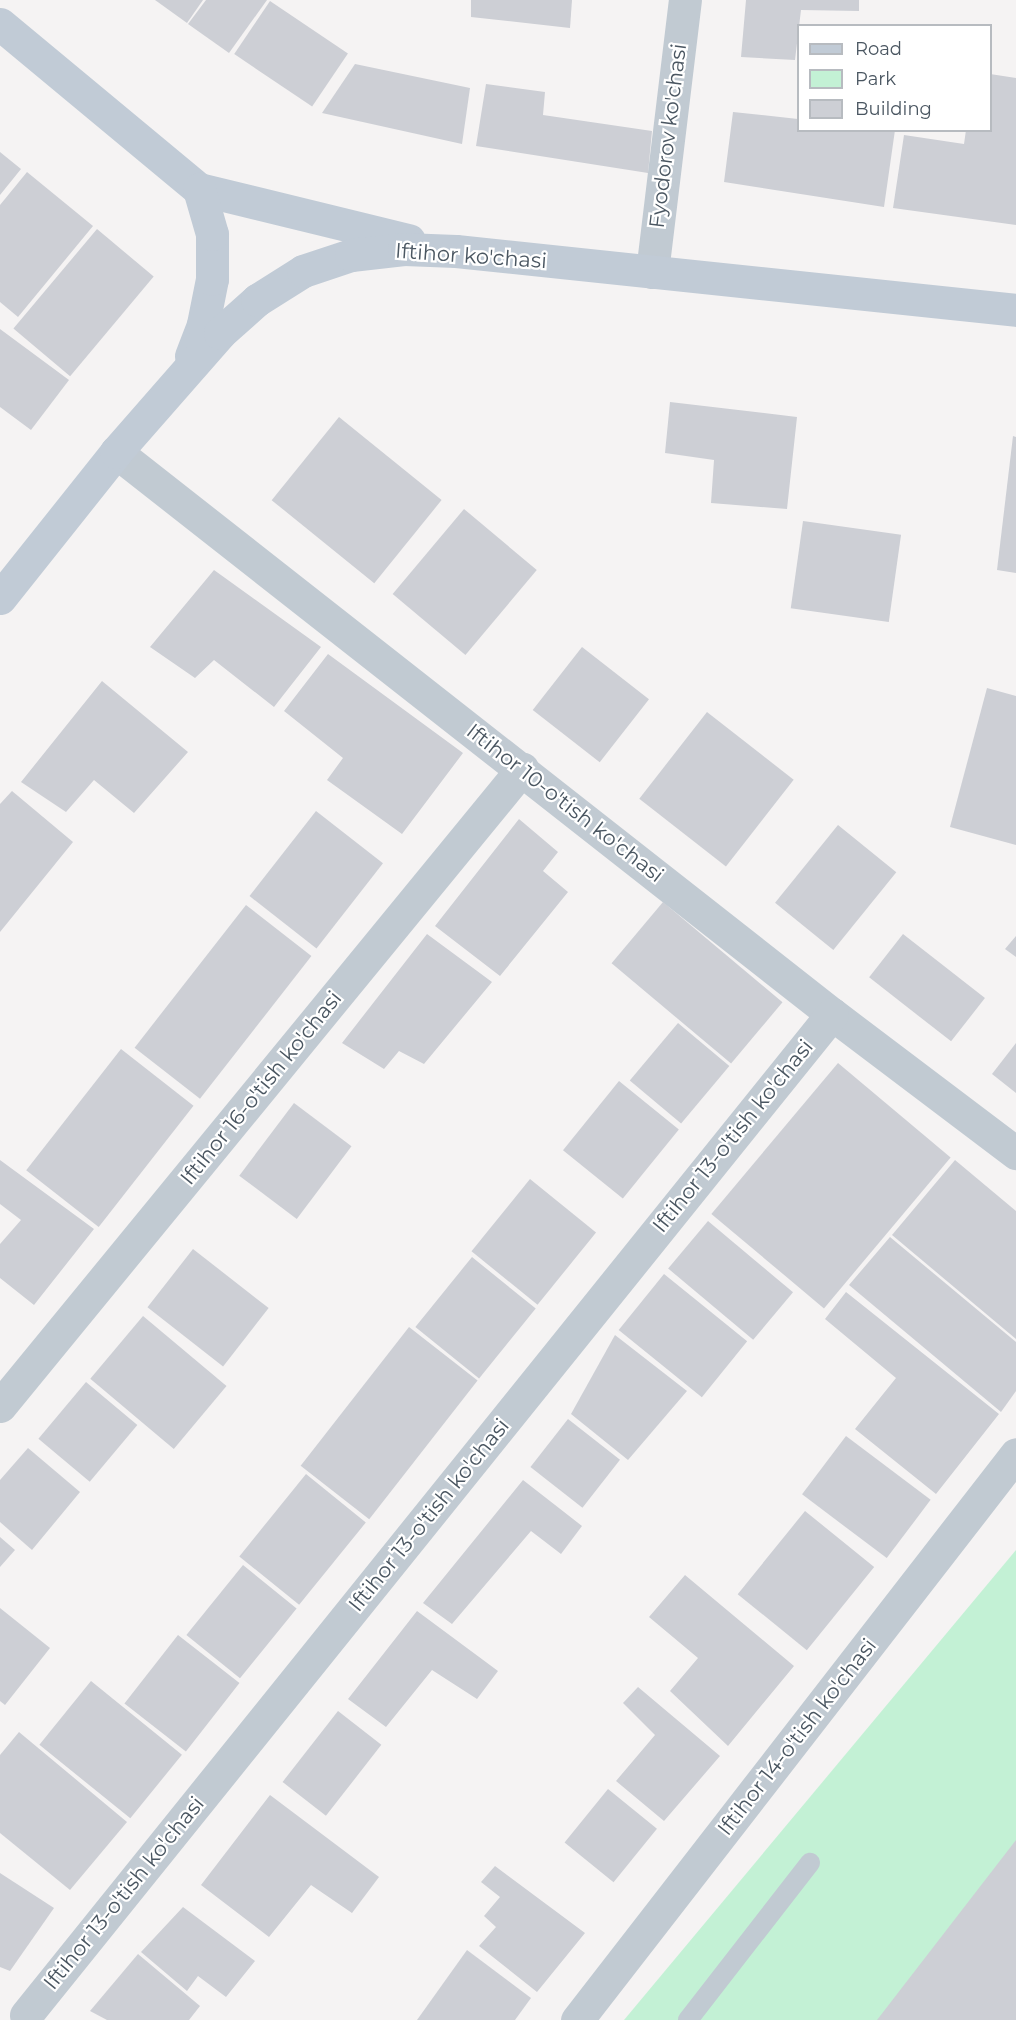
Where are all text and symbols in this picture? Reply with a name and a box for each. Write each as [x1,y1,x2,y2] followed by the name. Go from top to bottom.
[797,24,992,132] legend
[855,38,902,60] text: Road
[644,42,692,230] street label: Fyodorov ko'chasi
[855,68,896,90] text: Park
[855,98,932,120] text: Building
[394,238,548,274] street label: Iftihor ko'chasi
[461,718,669,888] street label: Iftihor 10-o'tish ko'chasi
[175,986,347,1190] street label: Iftihor 16-o'tish ko'chasi
[647,1034,819,1238] street label: Iftihor 13-o'tish ko'chasi
[343,1413,515,1617] street label: Iftihor 13-o'tish ko'chasi
[712,1633,882,1841] street label: Iftihor 14-o'tish ko'chasi
[38,1791,210,1995] street label: Iftihor 13-o'tish ko'chasi

